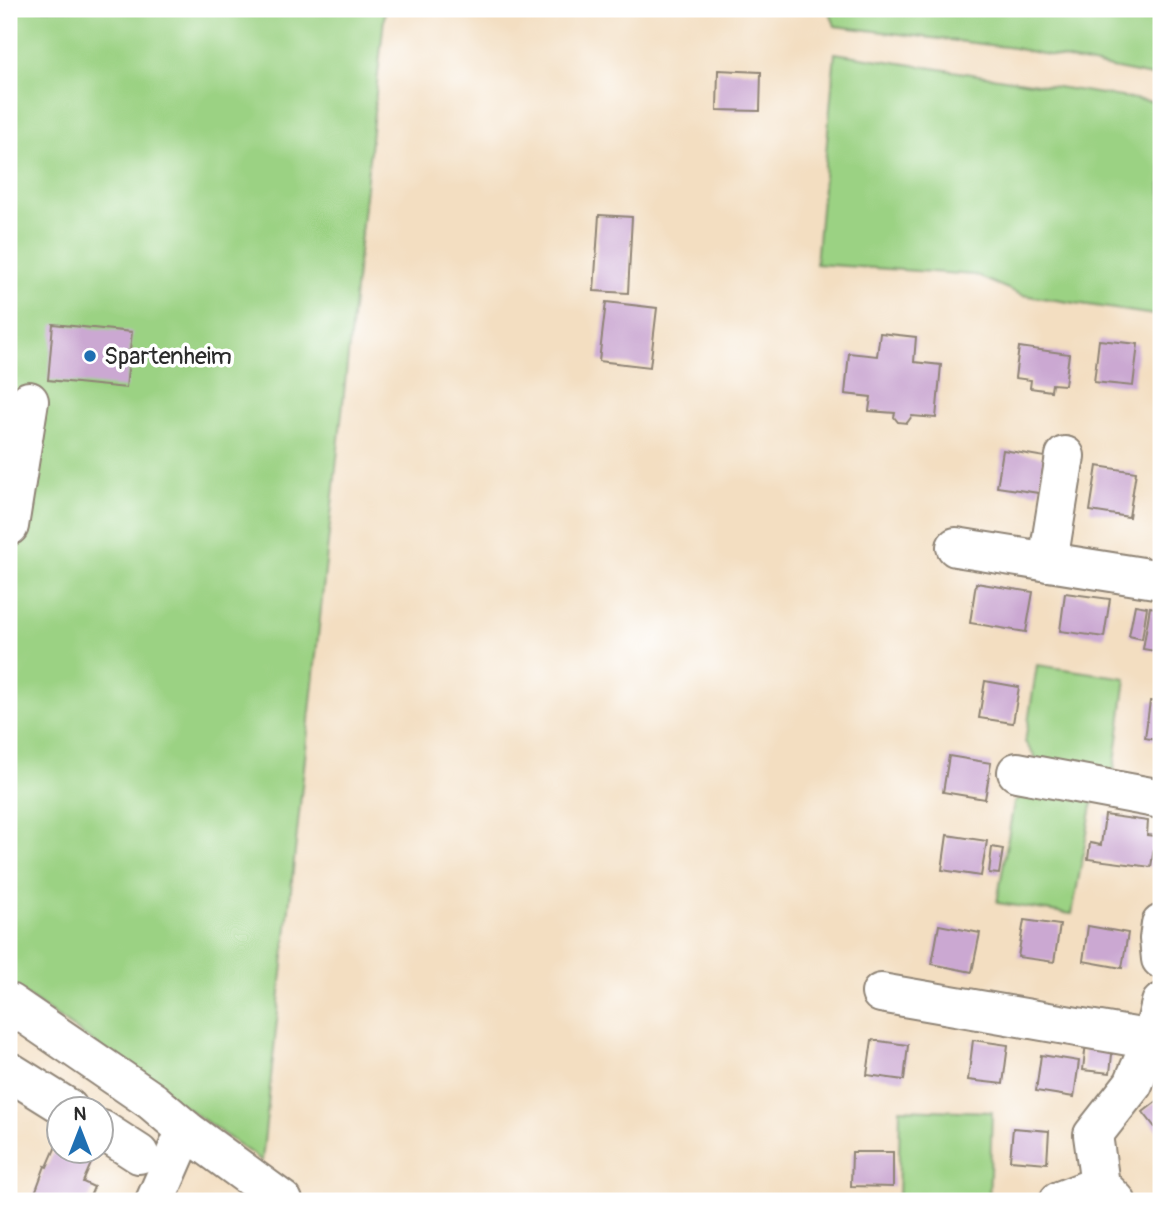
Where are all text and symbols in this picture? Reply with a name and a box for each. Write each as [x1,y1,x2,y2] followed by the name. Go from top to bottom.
[104,342,232,371] place label: Spartenheim
[82,348,98,364] marker: Spartenheim
[46,1094,116,1164] north arrow
[74,1102,87,1126] text: N

